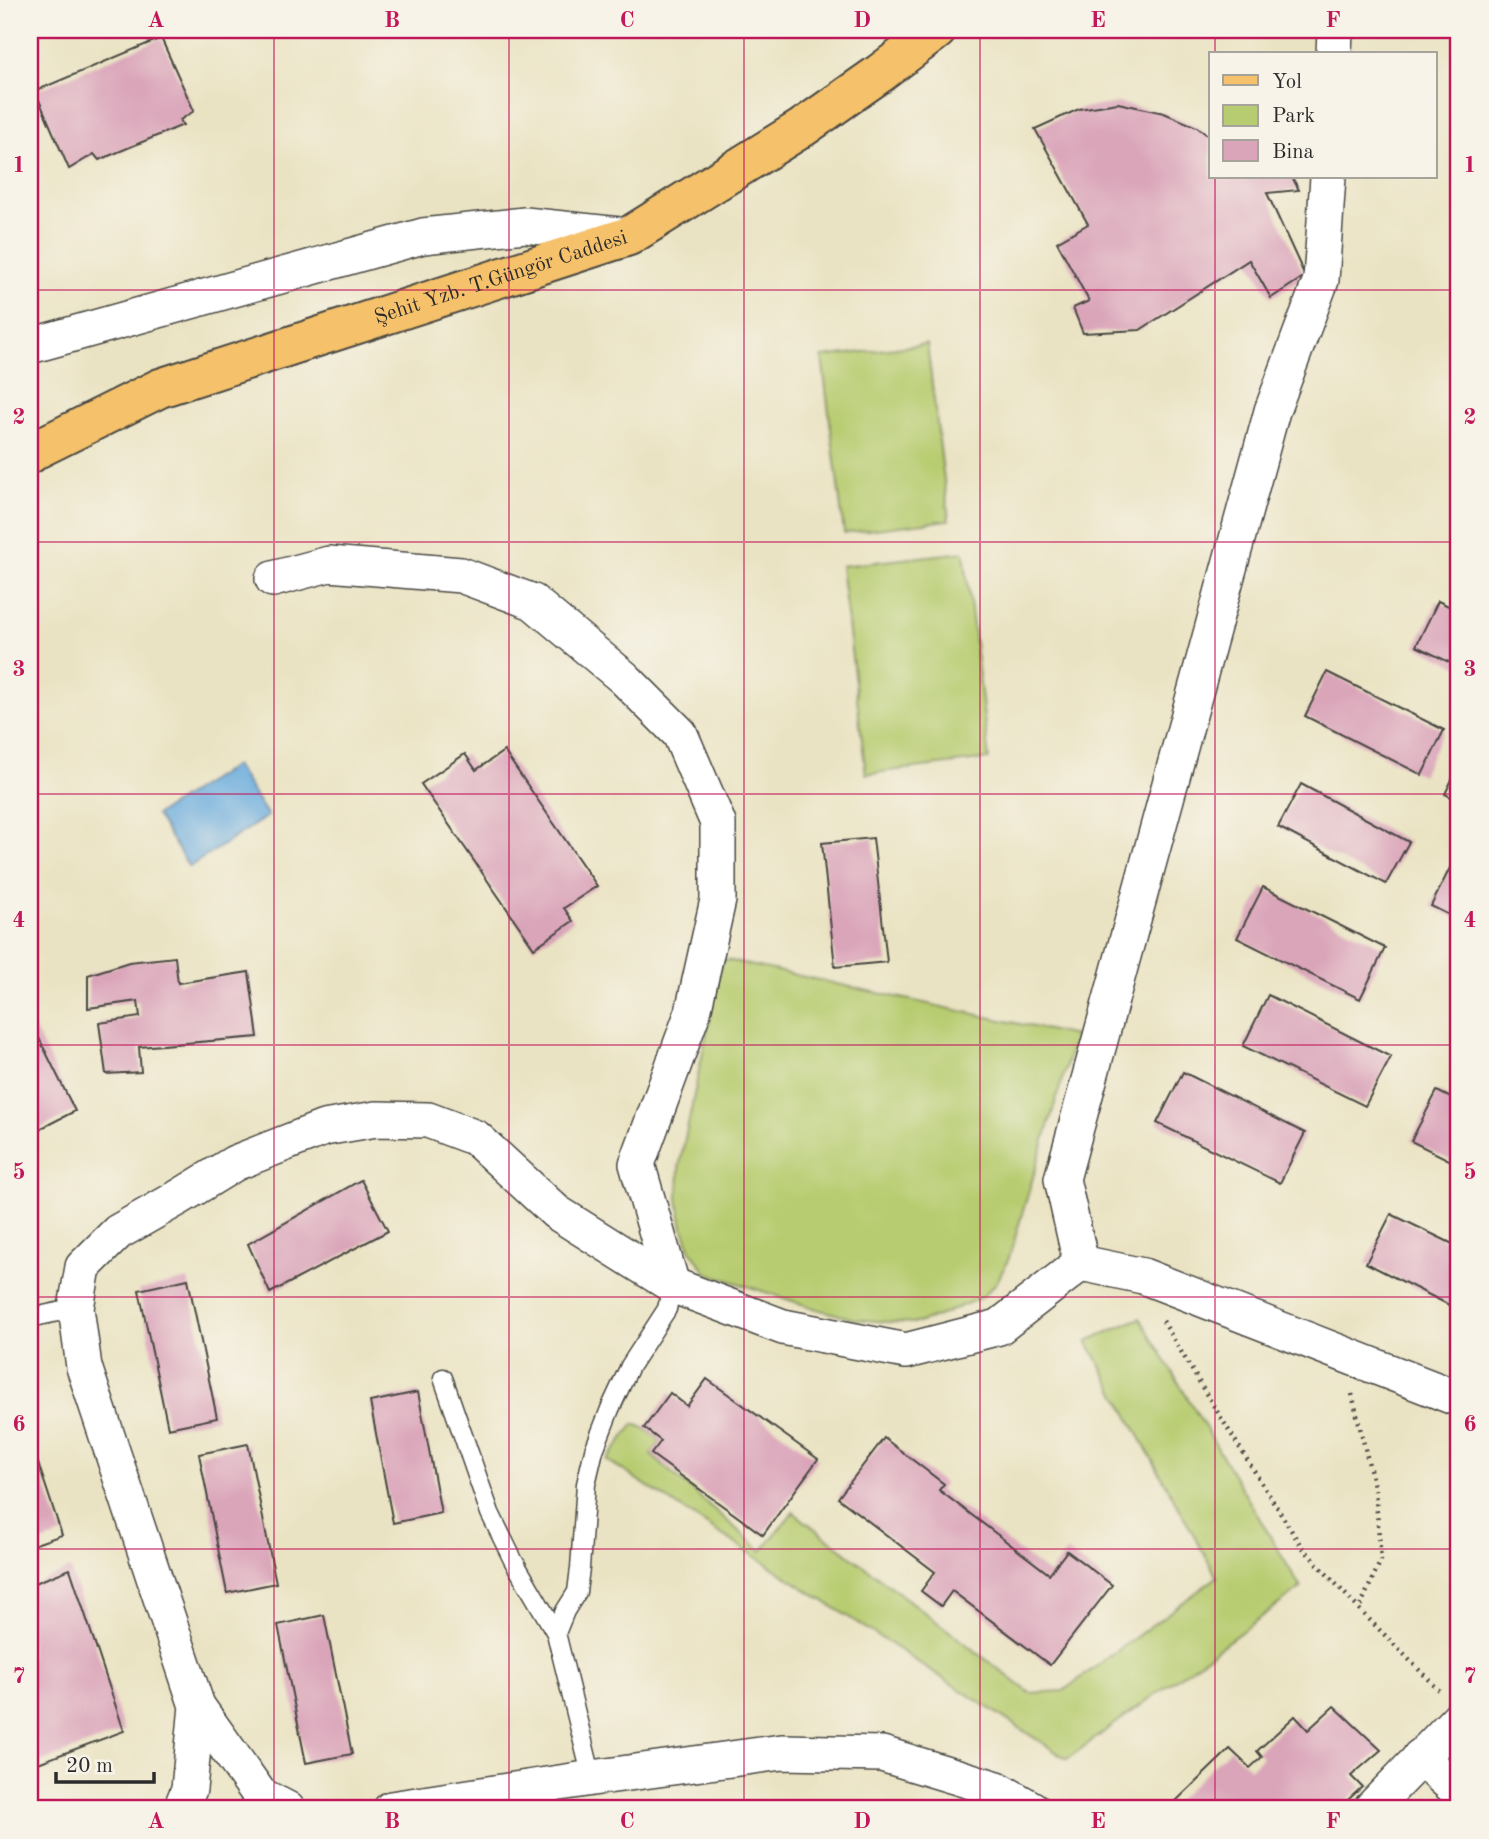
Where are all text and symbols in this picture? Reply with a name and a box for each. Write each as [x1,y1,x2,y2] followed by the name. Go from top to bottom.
[147,9,165,32] text: A
[384,9,400,32] text: B
[619,9,635,32] text: C
[853,9,871,32] text: D
[1090,9,1106,32] text: E
[1325,9,1341,32] text: F
[1209,52,1436,178] legend
[1272,72,1302,93] text: Yol
[1272,106,1315,127] text: Park
[1272,142,1314,163] text: Bina
[12,154,26,177] text: 1
[1463,154,1477,177] text: 1
[372,227,630,328] street label: Şehit Yzb. T.Güngör Caddesi
[12,406,26,429] text: 2
[1463,406,1477,429] text: 2
[12,658,26,681] text: 3
[1463,658,1477,681] text: 3
[12,909,26,932] text: 4
[1463,909,1477,932] text: 4
[12,1161,26,1184] text: 5
[1463,1161,1477,1184] text: 5
[12,1413,26,1436] text: 6
[1463,1413,1477,1436] text: 6
[12,1665,26,1688] text: 7
[1463,1665,1477,1688] text: 7
[56,1741,154,1785] scale bar
[66,1756,113,1777] text: 20 m
[147,1810,165,1833] text: A
[384,1810,400,1833] text: B
[619,1810,635,1833] text: C
[853,1810,871,1833] text: D
[1090,1810,1106,1833] text: E
[1325,1810,1341,1833] text: F

